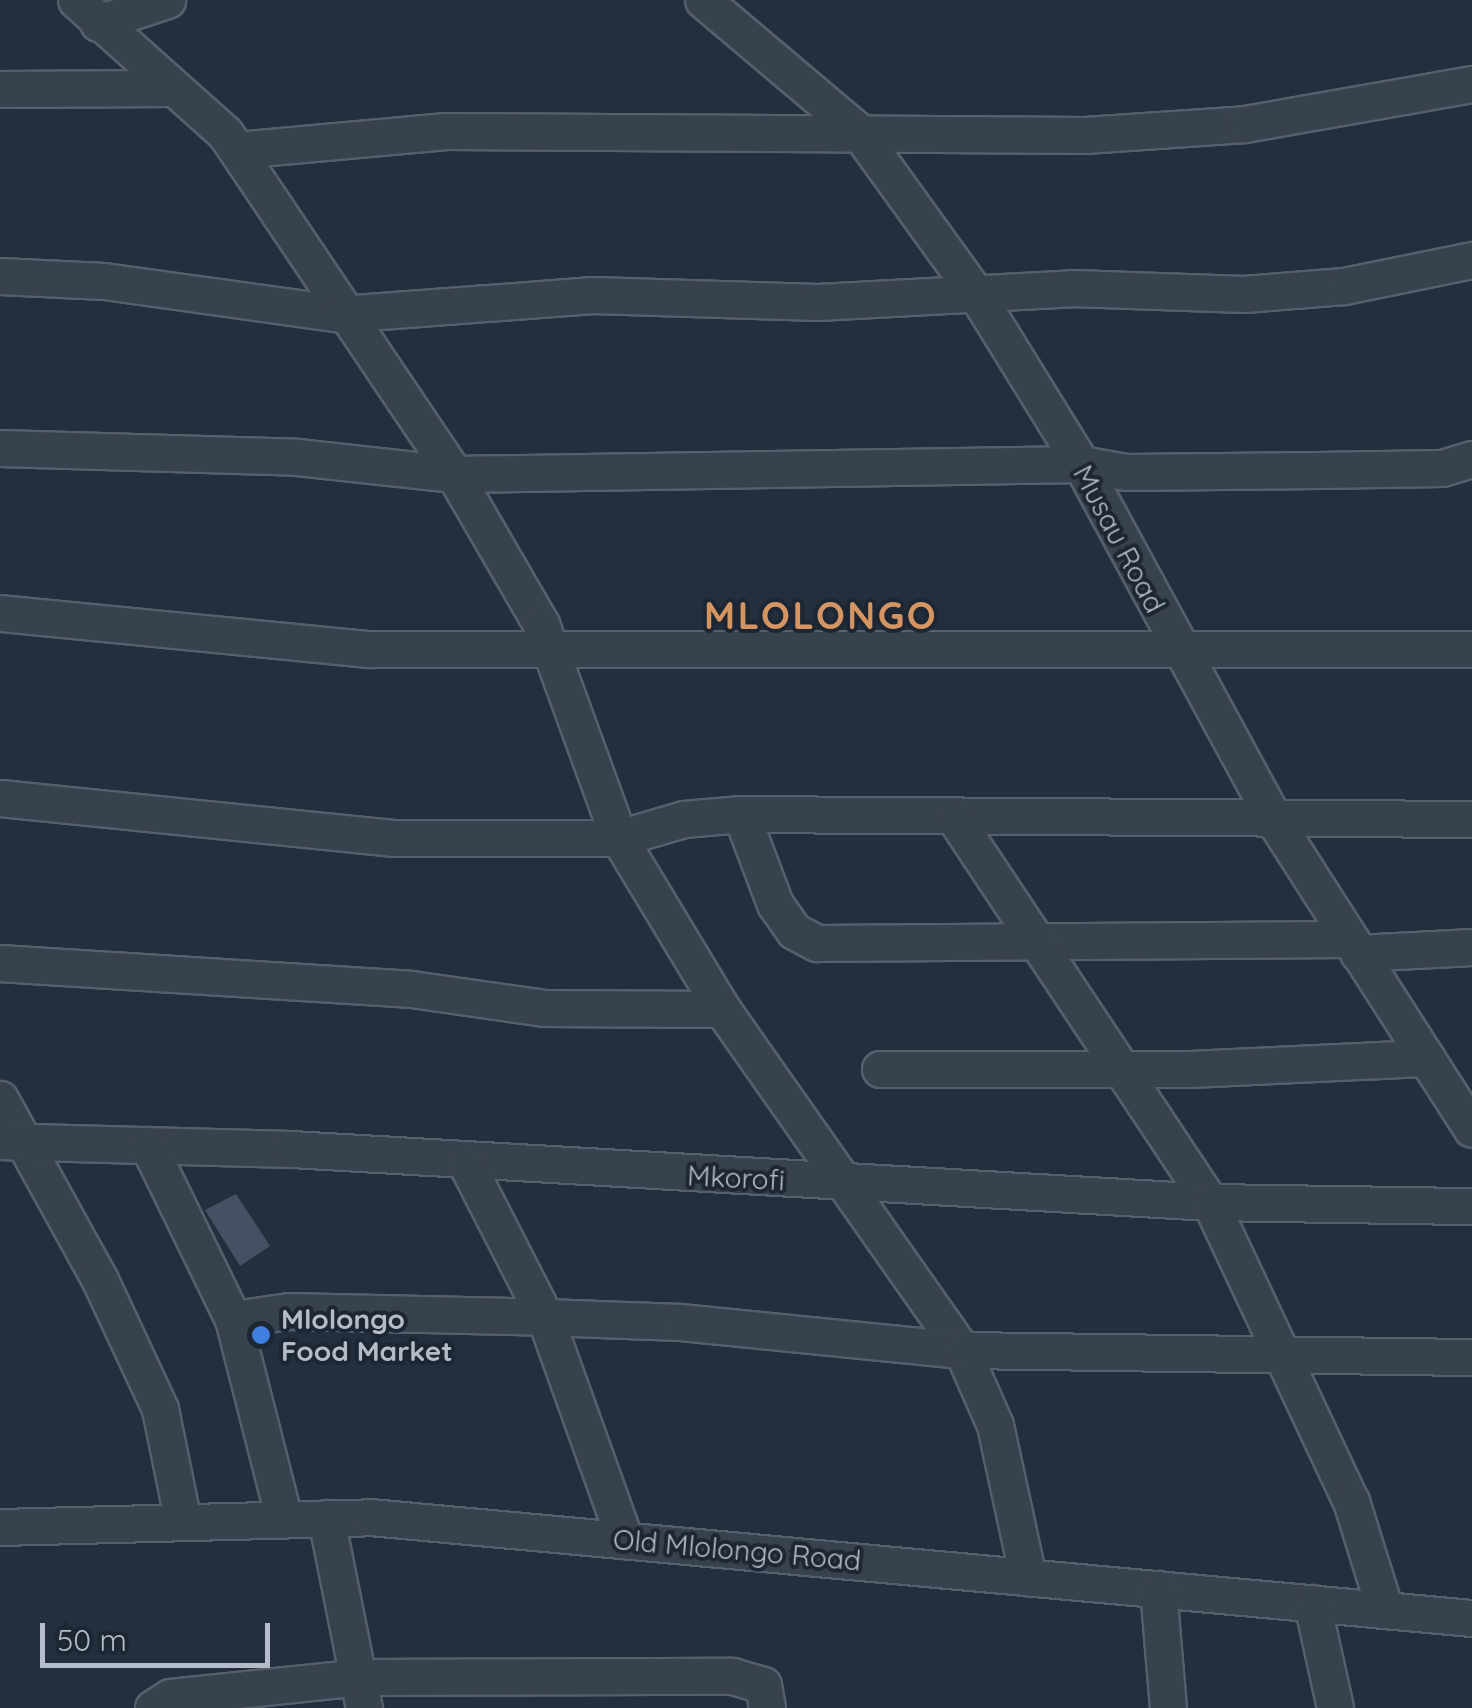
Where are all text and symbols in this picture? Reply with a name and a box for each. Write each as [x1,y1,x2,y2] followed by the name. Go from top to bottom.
[1066,460,1172,618] street label: Musau Road
[704,593,938,639] district label: MLOLONGO
[686,1159,786,1197] street label: Mkorofi
[281,1302,453,1368] place label: Mlolongo Food Market
[250,1324,272,1346] marker: Mlolongo Food Market
[612,1522,862,1578] street label: Old Mlolongo Road
[45,1603,275,1665] scale bar
[57,1621,127,1659] text: 50 m

